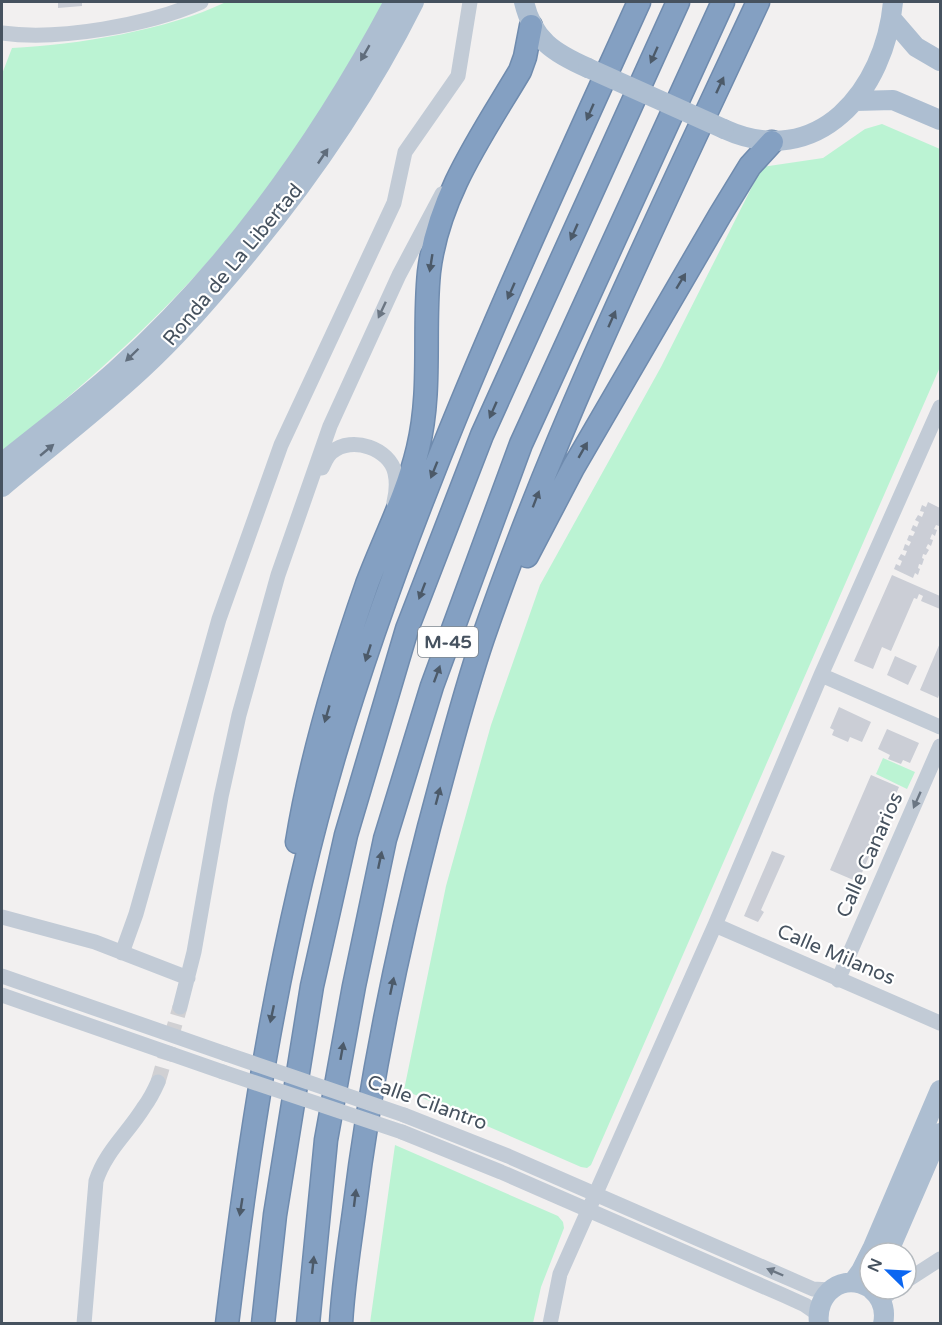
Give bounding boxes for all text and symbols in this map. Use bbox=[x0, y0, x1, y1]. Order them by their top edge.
one-way arrow bbox=[360, 45, 371, 61]
one-way arrow bbox=[649, 46, 659, 64]
one-way arrow bbox=[715, 76, 724, 93]
one-way arrow bbox=[585, 104, 594, 121]
one-way arrow bbox=[317, 148, 329, 164]
street label: Ronda de La Libertad bbox=[158, 179, 308, 351]
one-way arrow bbox=[569, 224, 578, 241]
one-way arrow bbox=[426, 253, 435, 272]
one-way arrow bbox=[675, 273, 686, 289]
one-way arrow bbox=[506, 282, 515, 299]
one-way arrow bbox=[378, 301, 387, 318]
one-way arrow bbox=[607, 310, 617, 328]
one-way arrow bbox=[125, 348, 139, 362]
one-way arrow bbox=[488, 401, 497, 419]
one-way arrow bbox=[578, 441, 588, 458]
one-way arrow bbox=[39, 444, 54, 456]
one-way arrow bbox=[429, 461, 438, 479]
one-way arrow bbox=[531, 489, 541, 507]
one-way arrow bbox=[417, 583, 427, 601]
road number: M-45 bbox=[418, 627, 478, 657]
one-way arrow bbox=[362, 644, 372, 662]
one-way arrow bbox=[432, 664, 442, 682]
one-way arrow bbox=[322, 705, 331, 723]
one-way arrow bbox=[433, 787, 443, 805]
street label: Calle Canarios bbox=[832, 789, 908, 921]
one-way arrow bbox=[912, 791, 922, 809]
one-way arrow bbox=[376, 851, 386, 869]
street label: Calle Milanos bbox=[773, 919, 899, 991]
one-way arrow bbox=[387, 976, 397, 995]
one-way arrow bbox=[267, 1005, 276, 1024]
one-way arrow bbox=[338, 1042, 347, 1061]
street label: Calle Cilantro bbox=[364, 1070, 490, 1136]
one-way arrow bbox=[351, 1189, 360, 1208]
one-way arrow bbox=[237, 1197, 246, 1216]
north arrow bbox=[858, 1241, 918, 1301]
text: N bbox=[863, 1255, 887, 1275]
one-way arrow bbox=[308, 1256, 318, 1275]
one-way arrow bbox=[765, 1267, 783, 1277]

